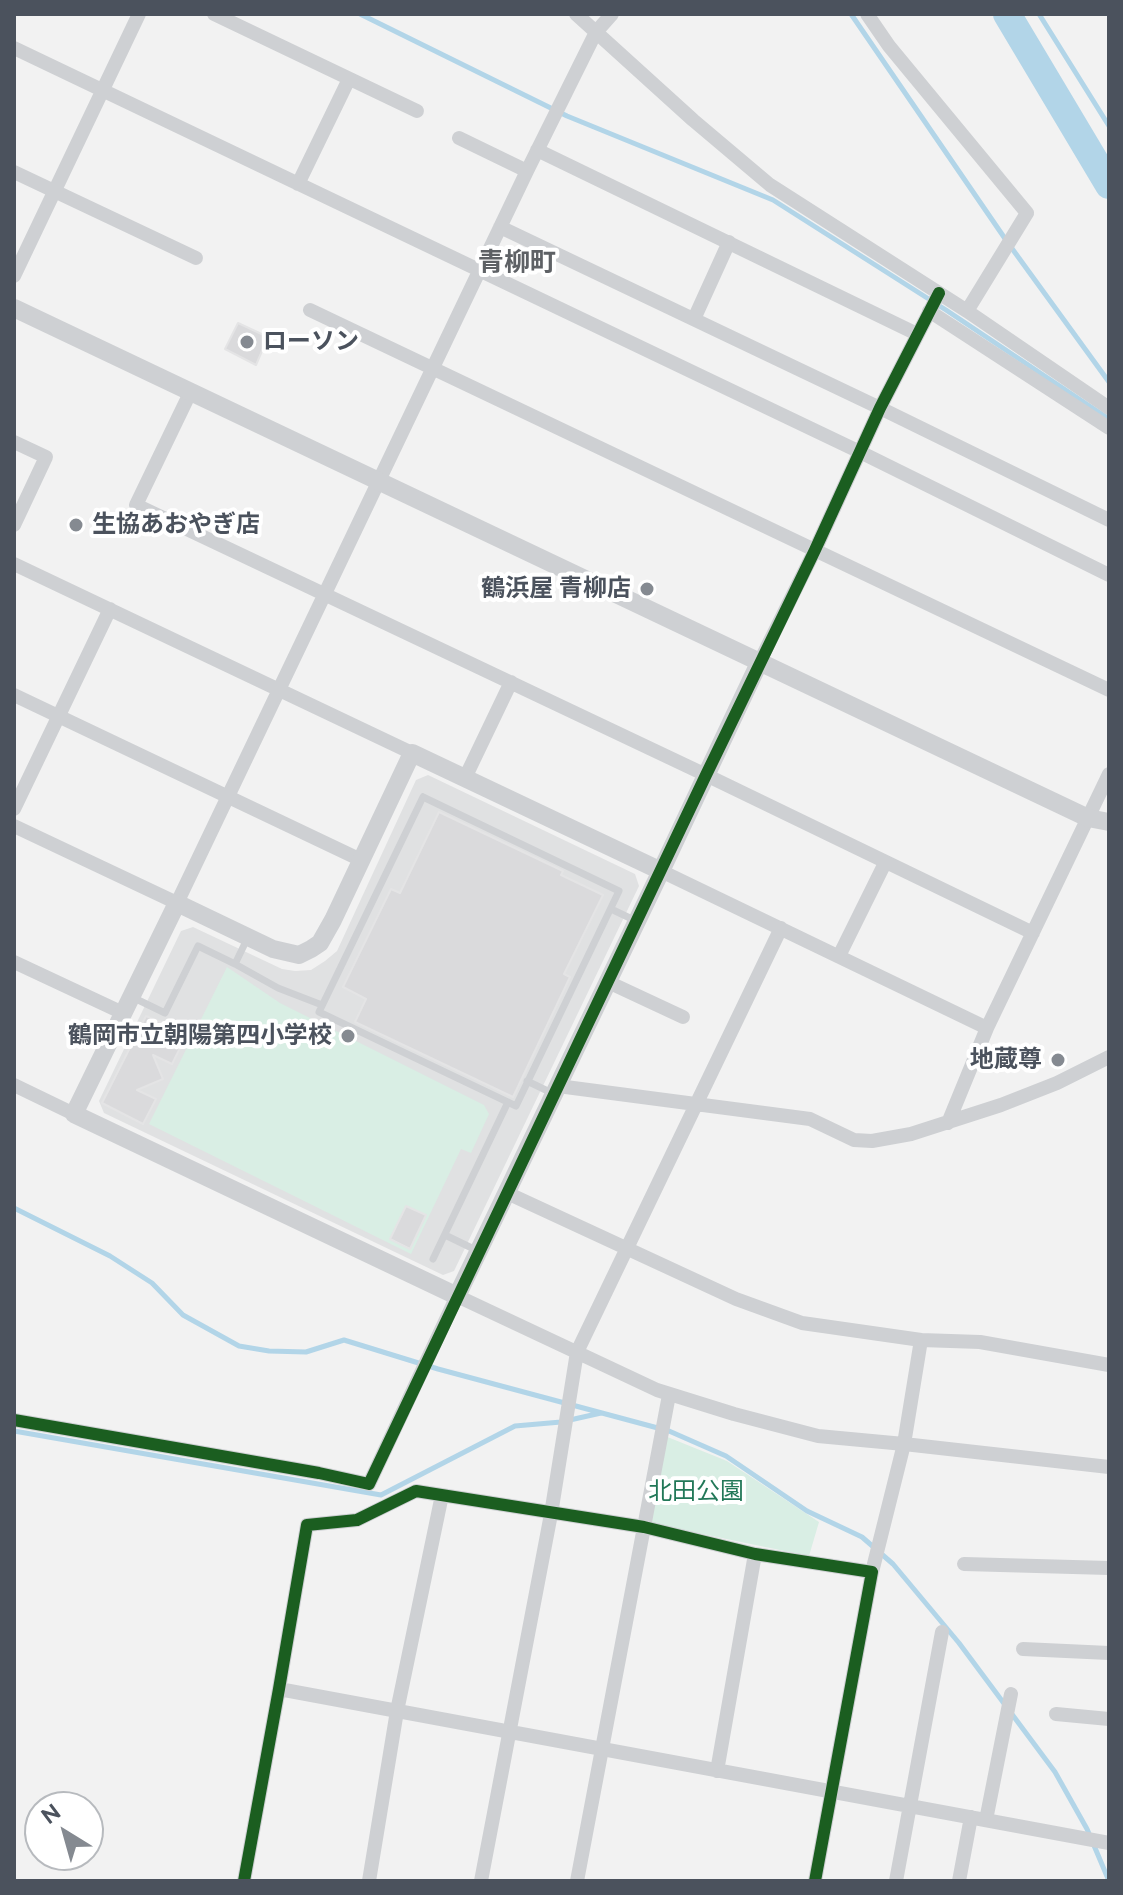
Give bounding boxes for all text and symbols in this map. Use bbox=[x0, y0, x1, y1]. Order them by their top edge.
district label: 青柳町 bbox=[478, 247, 556, 279]
place label: ローソン bbox=[263, 328, 359, 356]
marker: ローソン bbox=[238, 333, 256, 351]
place label: 生協あおやぎ店 bbox=[92, 511, 260, 539]
marker: 生協あおやぎ店 bbox=[67, 516, 85, 534]
place label: 鶴浜屋 青柳店 bbox=[481, 575, 631, 603]
marker: 鶴浜屋 青柳店 bbox=[638, 580, 656, 598]
place label: 鶴岡市立朝陽第四小学校 bbox=[68, 1022, 332, 1050]
marker: 鶴岡市立朝陽第四小学校 bbox=[339, 1027, 357, 1045]
place label: 地蔵尊 bbox=[970, 1046, 1042, 1074]
marker: 地蔵尊 bbox=[1049, 1051, 1067, 1069]
park label: 北田公園 bbox=[648, 1478, 744, 1506]
north arrow bbox=[24, 1791, 104, 1871]
text: N bbox=[36, 1798, 65, 1829]

